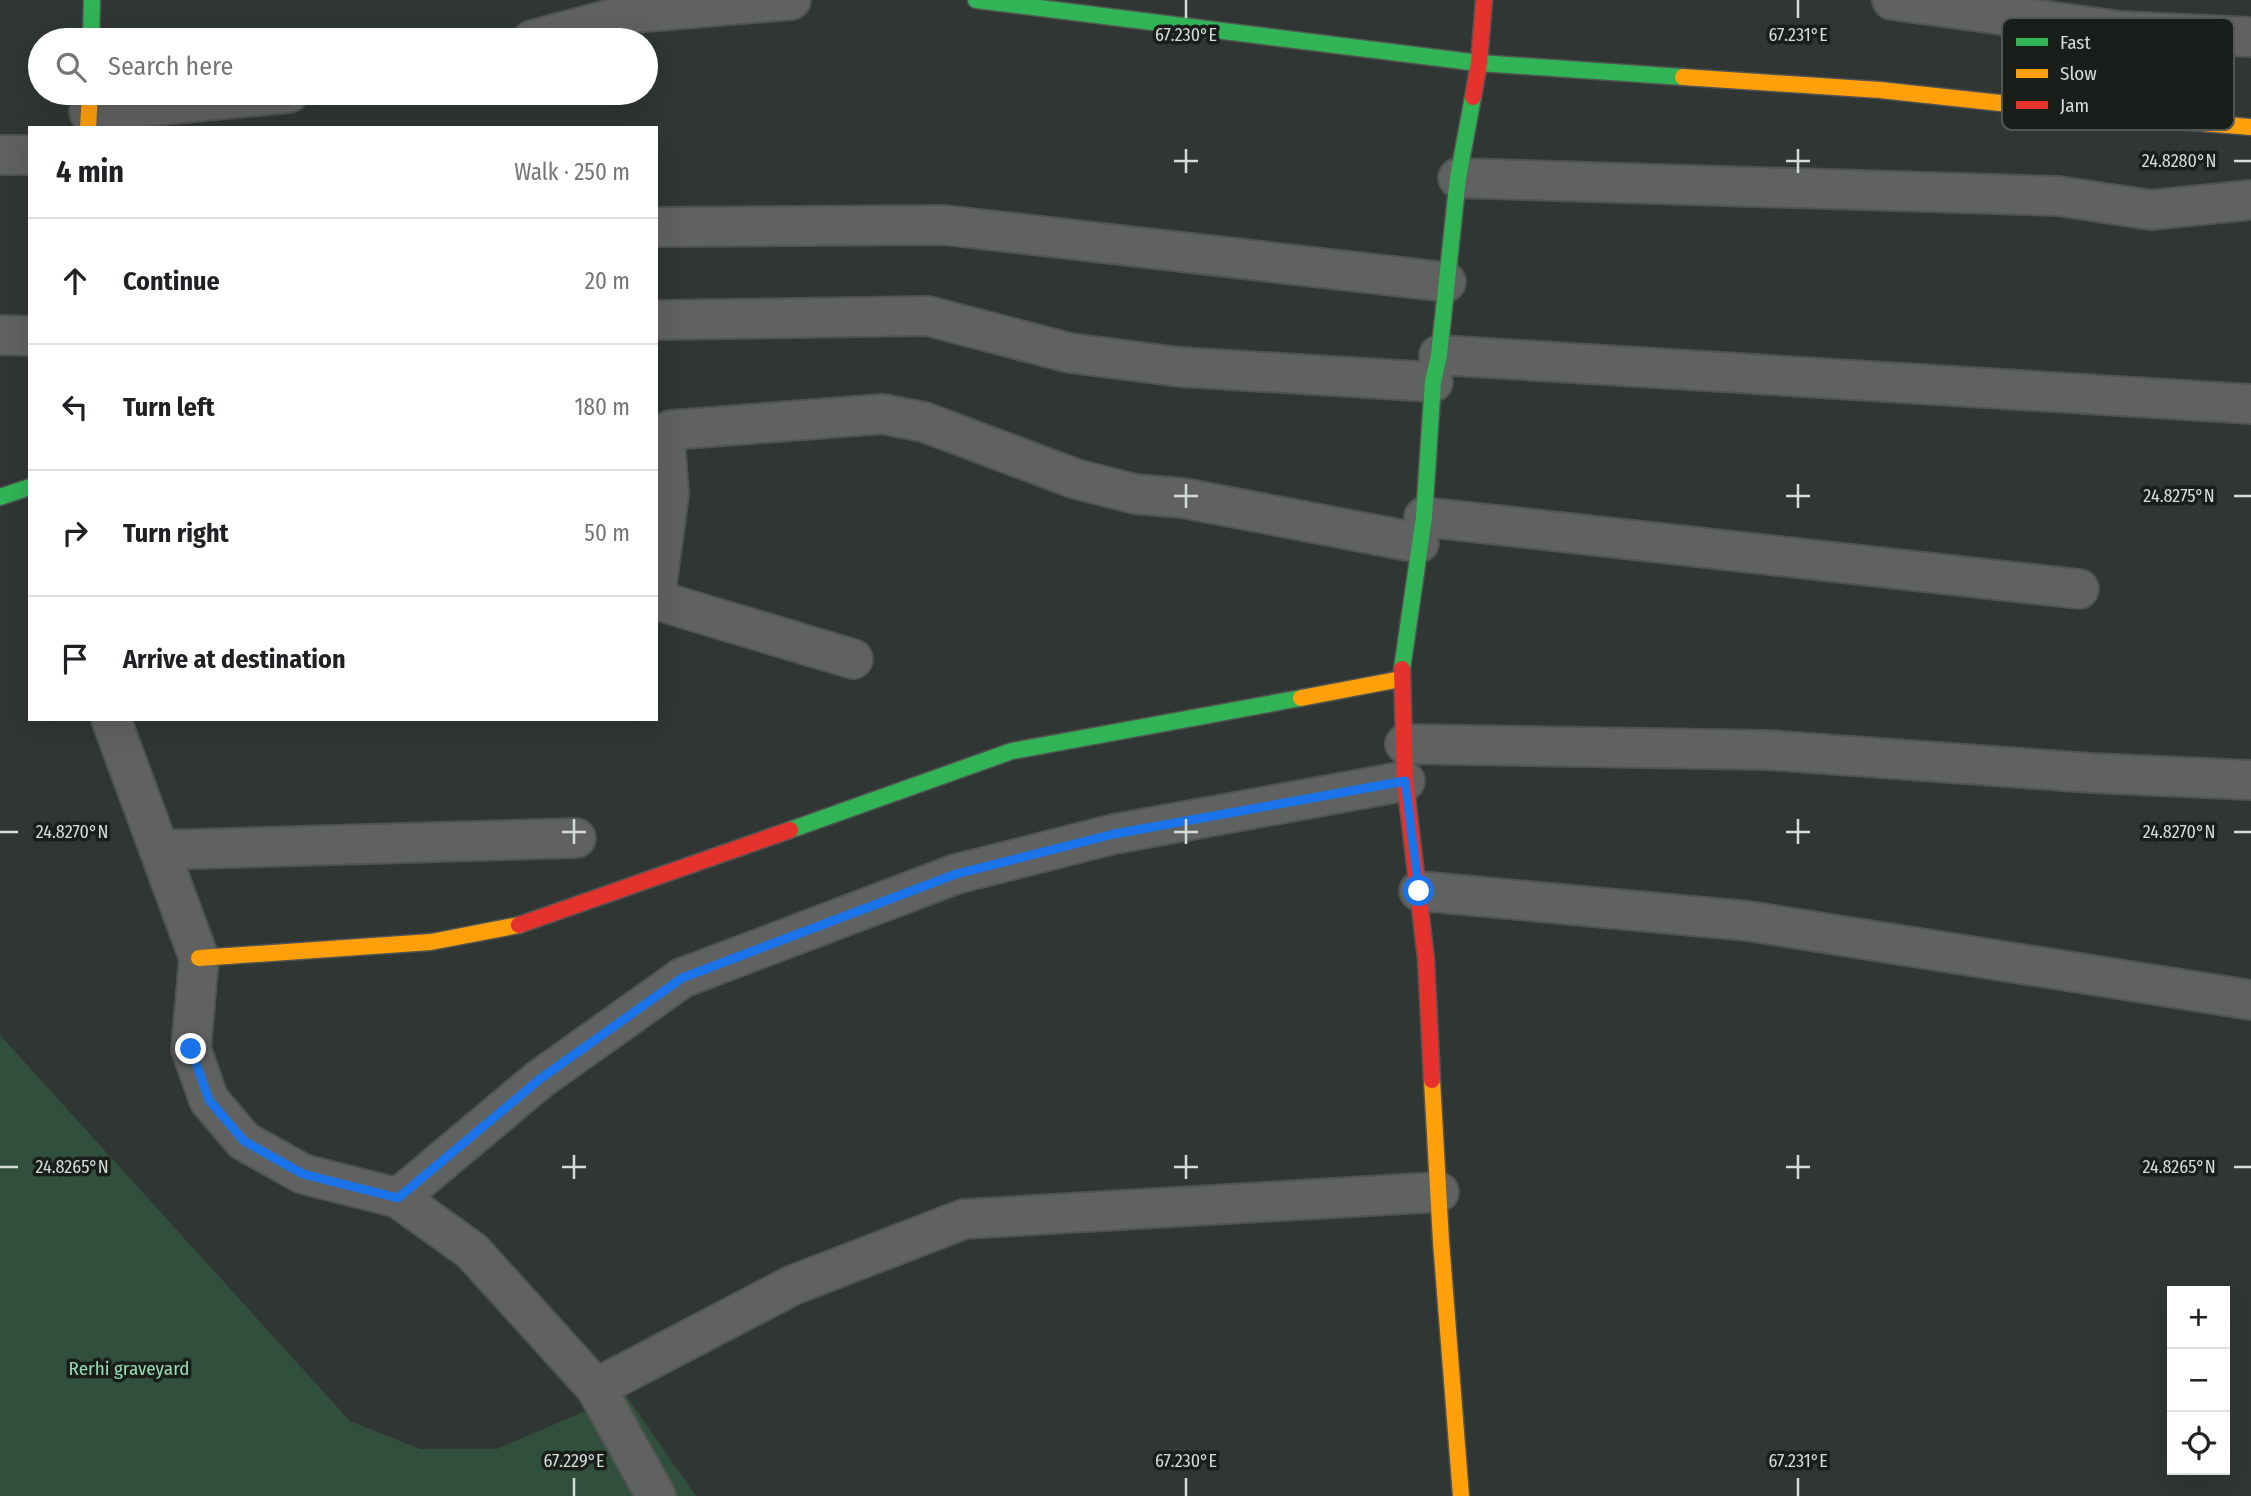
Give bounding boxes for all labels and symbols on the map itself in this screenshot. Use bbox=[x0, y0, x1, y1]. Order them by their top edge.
legend bbox=[2002, 18, 2234, 130]
text: 67.230°E bbox=[1155, 24, 1217, 46]
text: 67.231°E bbox=[1768, 24, 1828, 46]
text: Fast bbox=[2060, 31, 2091, 54]
text: Slow bbox=[2060, 62, 2097, 85]
text: Jam bbox=[2060, 94, 2089, 117]
text: 24.8280°N bbox=[2142, 150, 2216, 172]
text: 24.8275°N bbox=[2143, 485, 2215, 507]
text: 24.8270°N bbox=[36, 821, 108, 843]
text: 24.8270°N bbox=[2143, 821, 2215, 843]
route start bbox=[1403, 875, 1434, 906]
route end bbox=[175, 1033, 206, 1064]
text: 24.8265°N bbox=[35, 1156, 109, 1178]
text: 24.8265°N bbox=[2142, 1156, 2216, 1178]
park label: Rerhi graveyard bbox=[69, 1357, 189, 1380]
text: 67.229°E bbox=[543, 1450, 605, 1472]
text: 67.230°E bbox=[1155, 1450, 1217, 1472]
text: 67.231°E bbox=[1768, 1450, 1828, 1472]

